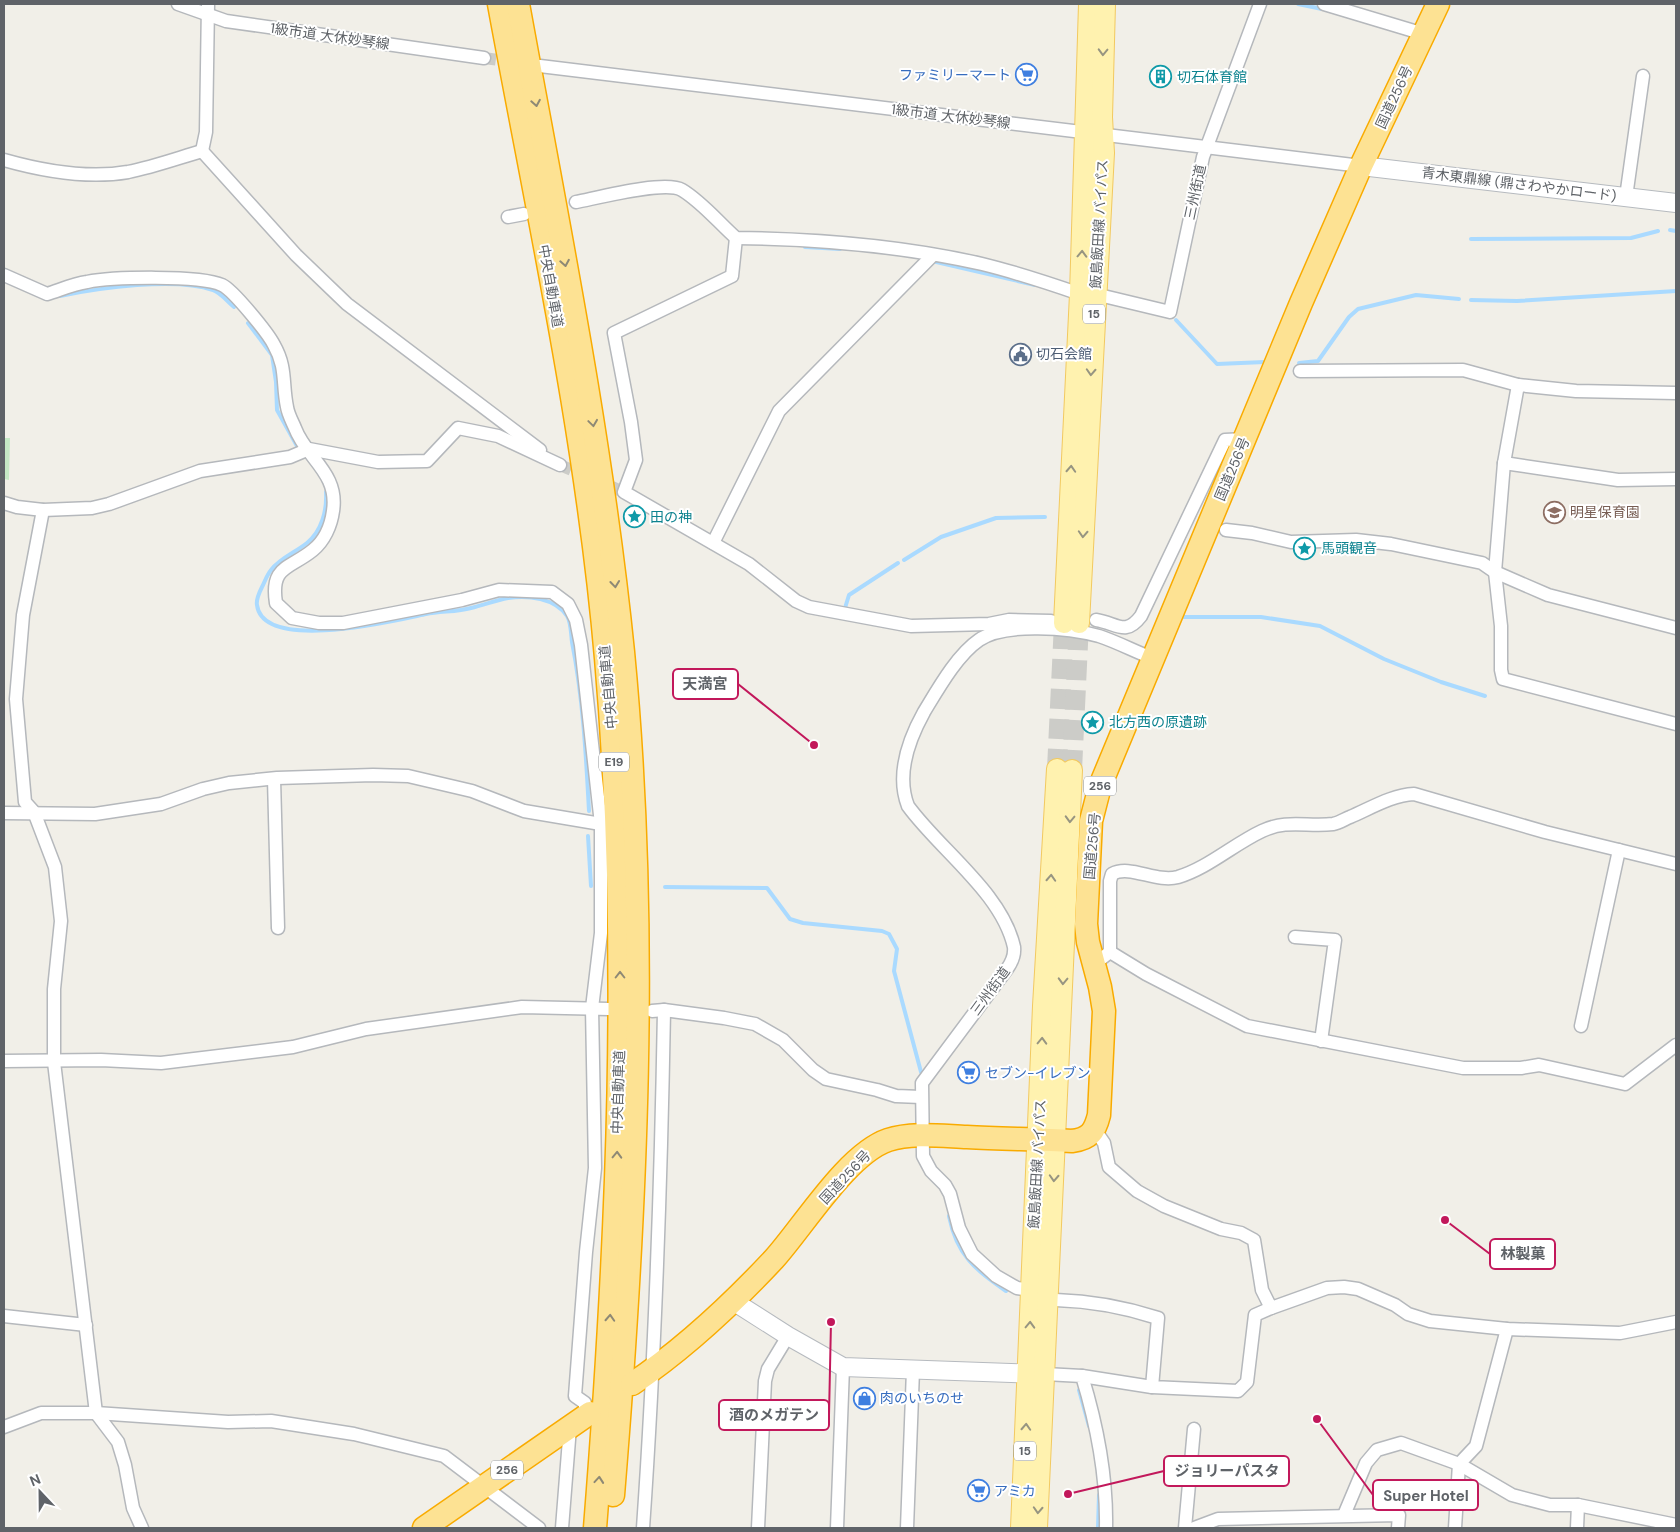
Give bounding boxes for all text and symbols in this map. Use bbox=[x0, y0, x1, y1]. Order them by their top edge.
street label: 1級市道 大休妙琴線 bbox=[269, 19, 391, 53]
one-way arrow bbox=[1098, 49, 1109, 57]
supermarket icon: ファミリーマート bbox=[1015, 63, 1039, 87]
street label: 国道256号 bbox=[1372, 63, 1416, 131]
building icon: 切石体育館 bbox=[1149, 65, 1173, 89]
place label: ファミリーマート bbox=[899, 66, 1011, 84]
place label: 切石体育館 bbox=[1177, 68, 1247, 86]
one-way arrow bbox=[530, 99, 541, 108]
street label: 1級市道 大休妙琴線 bbox=[890, 100, 1012, 132]
street label: 飯島飯田線 バイパス bbox=[1087, 159, 1111, 289]
street label: 三州街道 bbox=[1180, 163, 1210, 221]
street label: 青木東鼎線 (鼎さわやかロード) bbox=[1421, 163, 1617, 205]
street label: 中央自動車道 bbox=[535, 243, 567, 329]
one-way arrow bbox=[1076, 250, 1087, 258]
one-way arrow bbox=[560, 259, 570, 268]
road number: 15 bbox=[1083, 304, 1105, 324]
public building icon: 切石会館 bbox=[1008, 342, 1032, 366]
place label: 切石会館 bbox=[1036, 345, 1092, 363]
one-way arrow bbox=[1086, 368, 1097, 376]
one-way arrow bbox=[587, 420, 598, 428]
street label: 国道256号 bbox=[1211, 434, 1253, 504]
one-way arrow bbox=[1066, 465, 1077, 473]
school or university icon: 明星保育園 bbox=[1542, 500, 1566, 524]
place label: 明星保育園 bbox=[1570, 503, 1640, 521]
place icon: 田の神 bbox=[622, 505, 646, 529]
place label: 田の神 bbox=[650, 508, 692, 526]
one-way arrow bbox=[1078, 531, 1089, 539]
place icon: 馬頭観音 bbox=[1293, 536, 1317, 560]
place label: 馬頭観音 bbox=[1321, 539, 1377, 557]
one-way arrow bbox=[609, 581, 620, 589]
street label: 中央自動車道 bbox=[595, 644, 621, 730]
callout: 天満宮 bbox=[673, 669, 738, 699]
text: 天満宮 bbox=[682, 674, 728, 694]
place icon: 北方西の原遺跡 bbox=[1081, 710, 1105, 734]
place label: 北方西の原遺跡 bbox=[1109, 713, 1207, 731]
road number: E19 bbox=[599, 752, 629, 772]
road number: 256 bbox=[1084, 776, 1116, 796]
street label: 国道256号 bbox=[1080, 812, 1104, 880]
one-way arrow bbox=[1064, 815, 1075, 823]
one-way arrow bbox=[1045, 874, 1056, 882]
street label: 三州街道 bbox=[966, 963, 1014, 1019]
one-way arrow bbox=[615, 971, 625, 979]
one-way arrow bbox=[1057, 977, 1068, 985]
one-way arrow bbox=[1037, 1036, 1047, 1044]
street label: 中央自動車道 bbox=[608, 1050, 628, 1134]
supermarket icon: セブン-イレブン bbox=[957, 1061, 981, 1085]
place label: セブン-イレブン bbox=[985, 1064, 1091, 1082]
street label: 飯島飯田線 バイパス bbox=[1025, 1099, 1049, 1229]
street label: 国道256号 bbox=[815, 1146, 875, 1208]
one-way arrow bbox=[611, 1151, 622, 1159]
one-way arrow bbox=[1049, 1175, 1059, 1183]
callout: 林製菓 bbox=[1490, 1239, 1555, 1269]
text: 林製菓 bbox=[1500, 1244, 1546, 1264]
one-way arrow bbox=[605, 1313, 616, 1321]
one-way arrow bbox=[1025, 1321, 1035, 1329]
shop icon: 肉のいちのせ bbox=[852, 1386, 876, 1410]
place label: 肉のいちのせ bbox=[880, 1389, 964, 1407]
callout: 酒のメガテン bbox=[719, 1400, 829, 1430]
text: 酒のメガテン bbox=[729, 1405, 819, 1425]
one-way arrow bbox=[1021, 1423, 1032, 1431]
road number: 15 bbox=[1014, 1442, 1036, 1460]
callout: ジョリーパスタ bbox=[1164, 1456, 1289, 1486]
road number: 256 bbox=[491, 1460, 523, 1480]
text: ジョリーパスタ bbox=[1175, 1461, 1279, 1481]
north arrow bbox=[15, 1467, 65, 1517]
text: N bbox=[27, 1470, 43, 1490]
one-way arrow bbox=[593, 1475, 604, 1483]
supermarket icon: アミカ bbox=[966, 1479, 990, 1503]
callout: Super Hotel bbox=[1373, 1480, 1478, 1510]
place label: アミカ bbox=[994, 1482, 1036, 1500]
text: Super Hotel bbox=[1383, 1486, 1469, 1506]
one-way arrow bbox=[1033, 1507, 1043, 1515]

